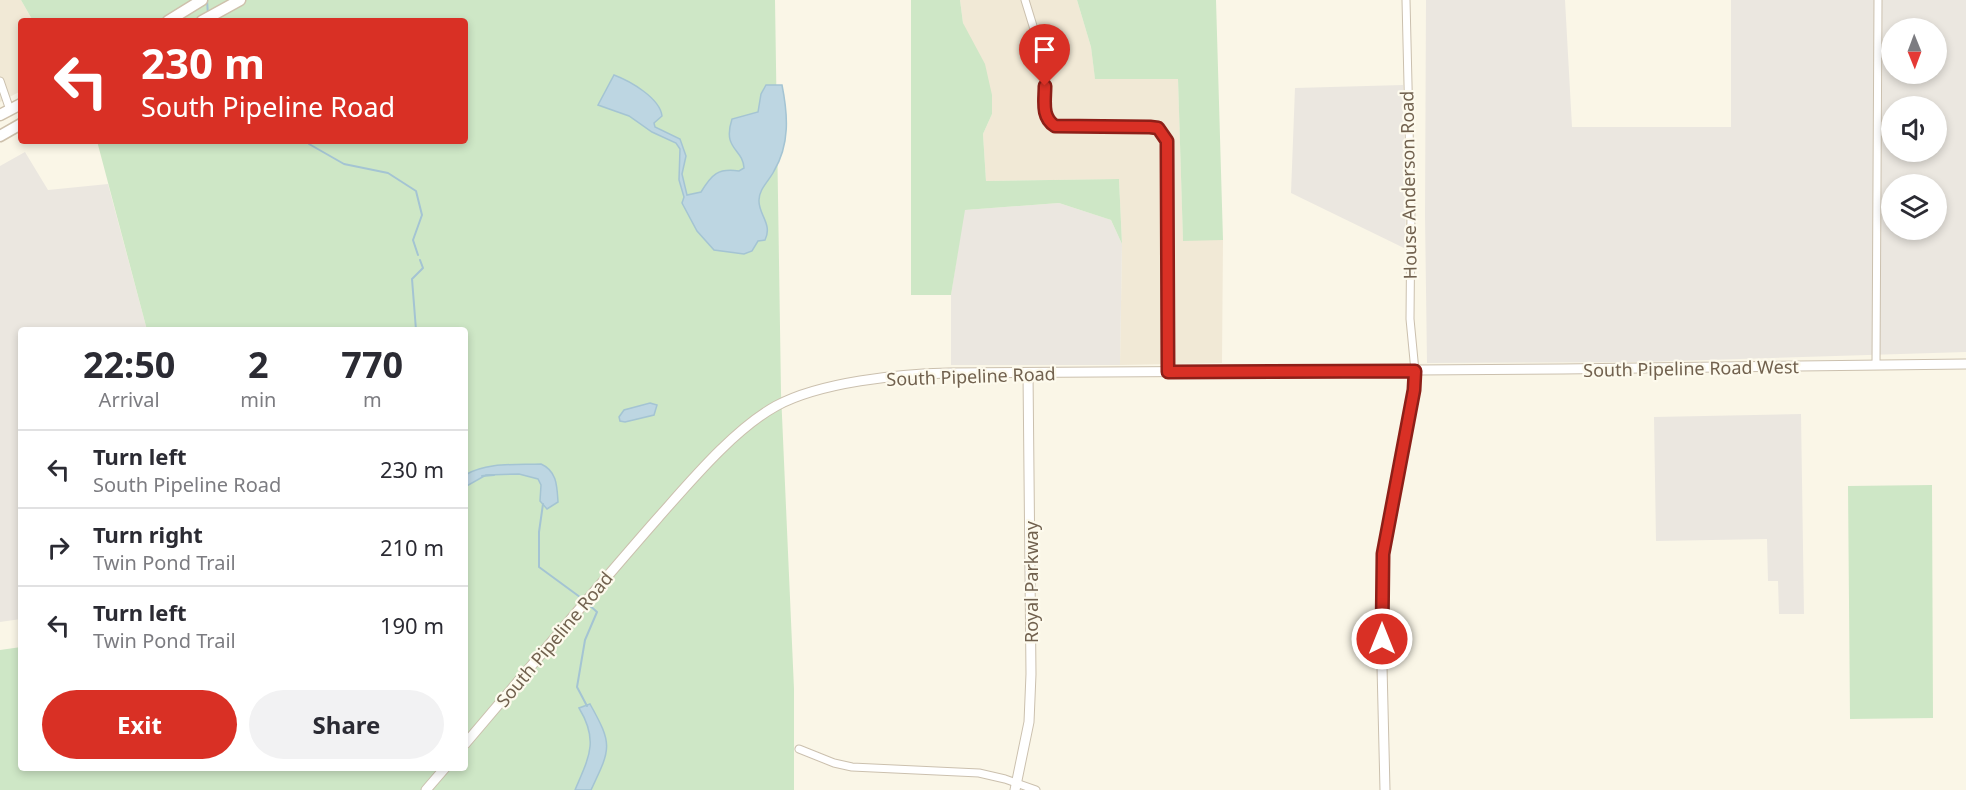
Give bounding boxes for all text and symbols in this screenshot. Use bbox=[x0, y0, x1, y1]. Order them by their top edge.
north arrow bbox=[1881, 18, 1947, 84]
map controls bbox=[1881, 18, 1947, 240]
pin bbox=[1019, 24, 1070, 86]
icon: arrive bbox=[1028, 33, 1061, 66]
text: 230 m bbox=[141, 34, 265, 91]
icon: left bbox=[42, 42, 120, 120]
text: South Pipeline Road bbox=[141, 88, 395, 125]
street label: House Anderson Road bbox=[1394, 90, 1422, 280]
button: sound bbox=[1881, 96, 1947, 162]
button: layers bbox=[1881, 174, 1947, 240]
text: 22:50 bbox=[83, 340, 175, 389]
text: 2 bbox=[248, 340, 269, 389]
text: 770 bbox=[341, 340, 403, 389]
street label: South Pipeline Road West bbox=[1583, 354, 1800, 382]
street label: South Pipeline Road bbox=[886, 361, 1056, 391]
text: Arrival bbox=[99, 386, 160, 413]
text: min bbox=[240, 386, 276, 413]
text: m bbox=[363, 386, 382, 413]
text: Turn left bbox=[93, 441, 187, 471]
icon: left bbox=[42, 453, 75, 486]
text: 230 m bbox=[380, 454, 444, 484]
text: South Pipeline Road bbox=[93, 471, 281, 498]
text: Turn right bbox=[93, 519, 203, 549]
street label: Royal Parkway bbox=[1019, 520, 1043, 643]
icon: right bbox=[42, 531, 75, 564]
text: 210 m bbox=[380, 532, 444, 562]
text: Twin Pond Trail bbox=[93, 549, 236, 576]
street label: South Pipeline Road bbox=[490, 566, 618, 712]
text: Turn left bbox=[93, 597, 187, 627]
position arrow bbox=[1350, 607, 1414, 671]
icon: left bbox=[42, 609, 75, 642]
text: 190 m bbox=[380, 610, 444, 640]
text: Twin Pond Trail bbox=[93, 627, 236, 654]
button: Exit bbox=[42, 690, 237, 759]
button: Share bbox=[249, 690, 444, 759]

